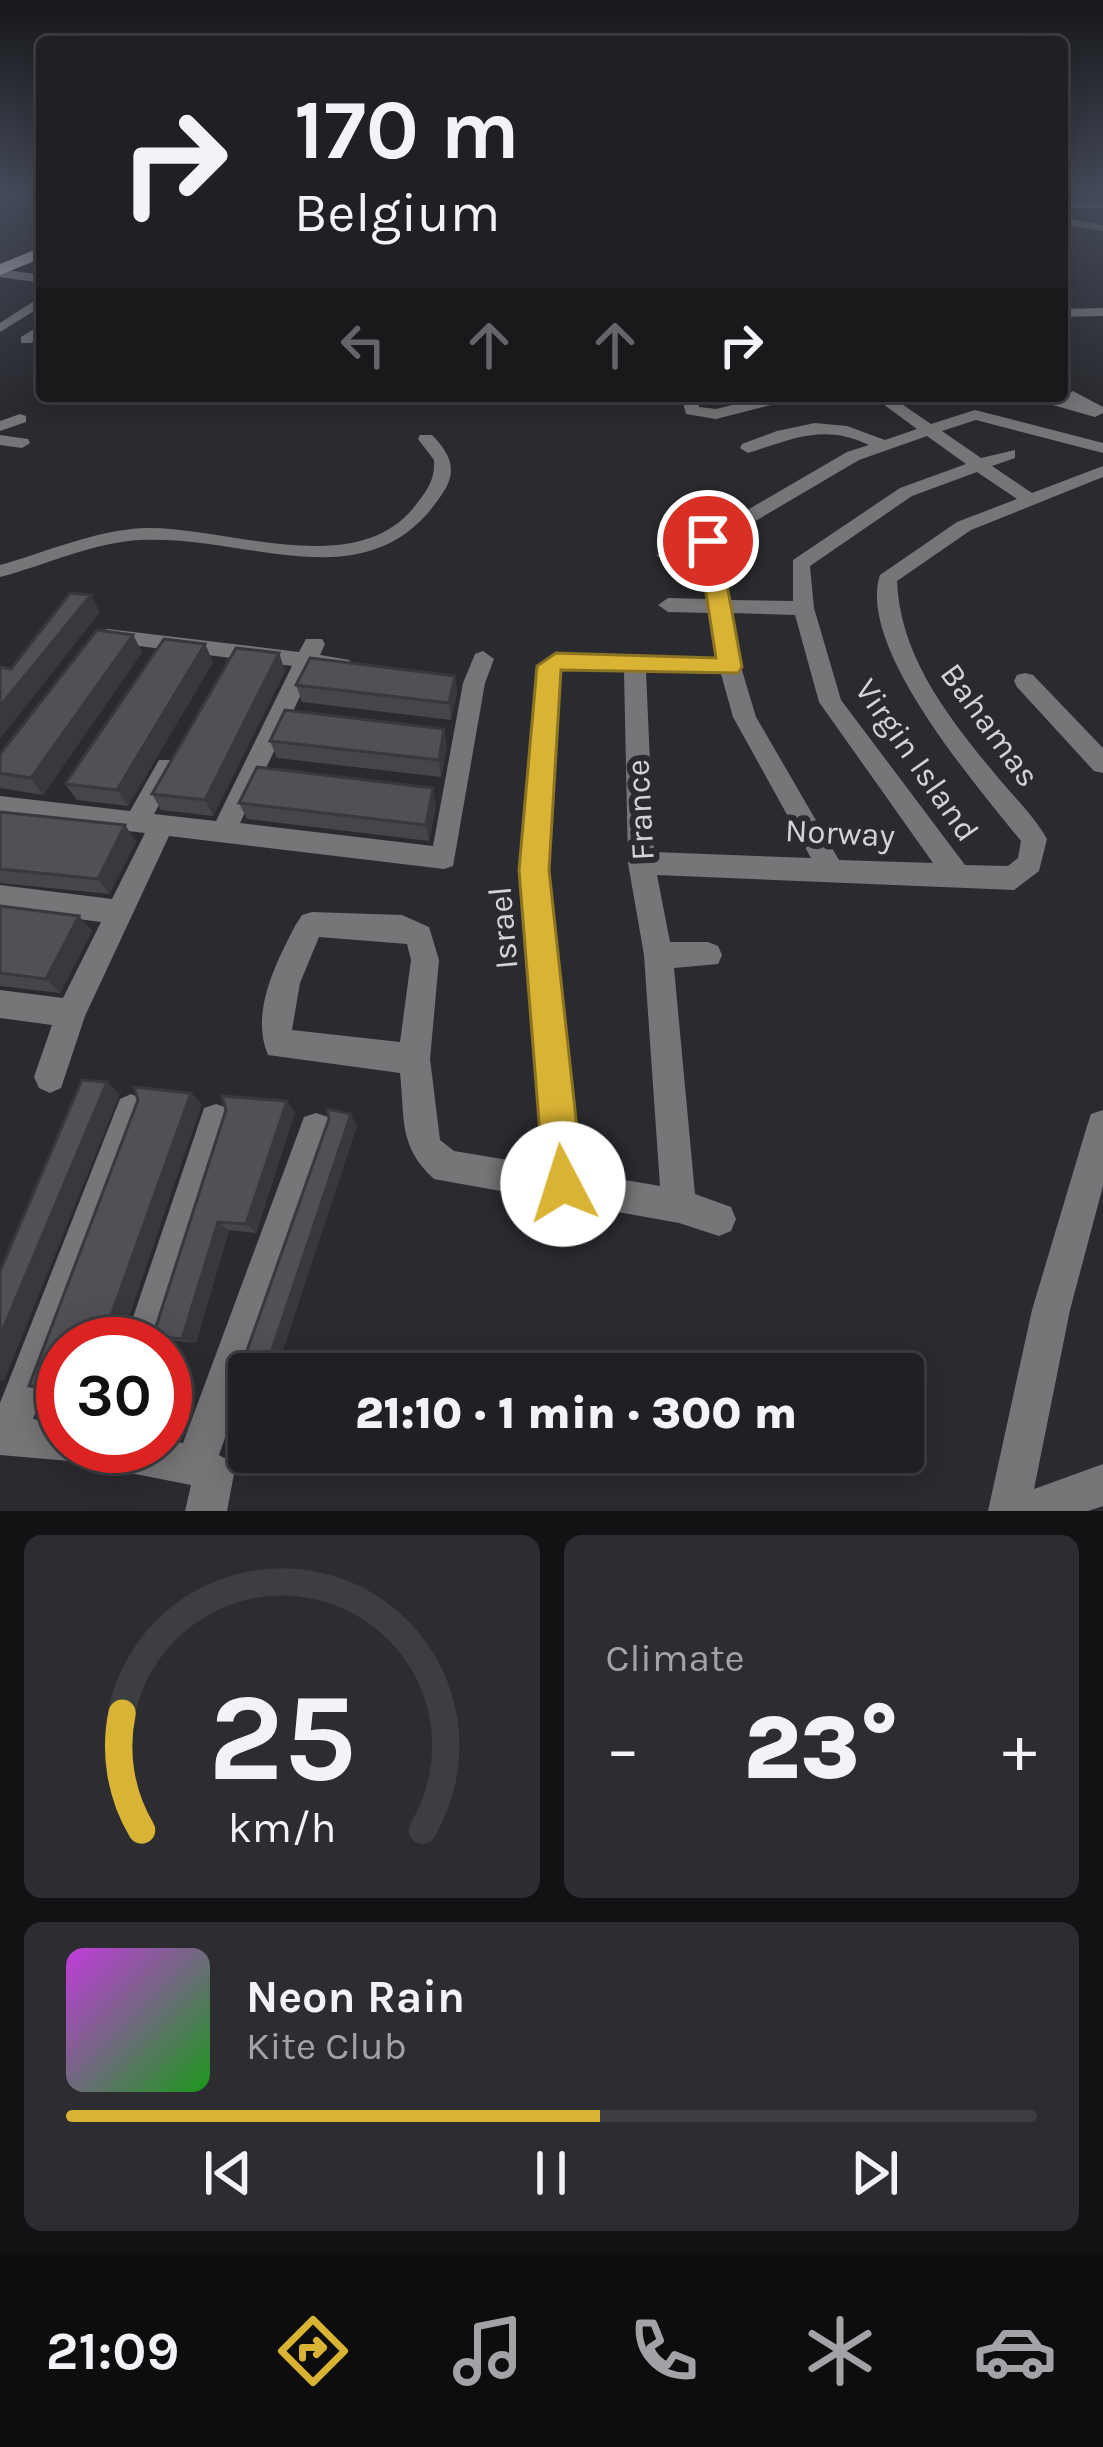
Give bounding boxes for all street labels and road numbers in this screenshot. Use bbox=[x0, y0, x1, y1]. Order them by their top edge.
street label: Bahamas bbox=[933, 656, 1047, 794]
street label: Virgin Island bbox=[847, 671, 987, 849]
street label: France bbox=[618, 758, 662, 862]
street label: Norway bbox=[784, 811, 896, 855]
street label: Israel bbox=[480, 885, 526, 971]

